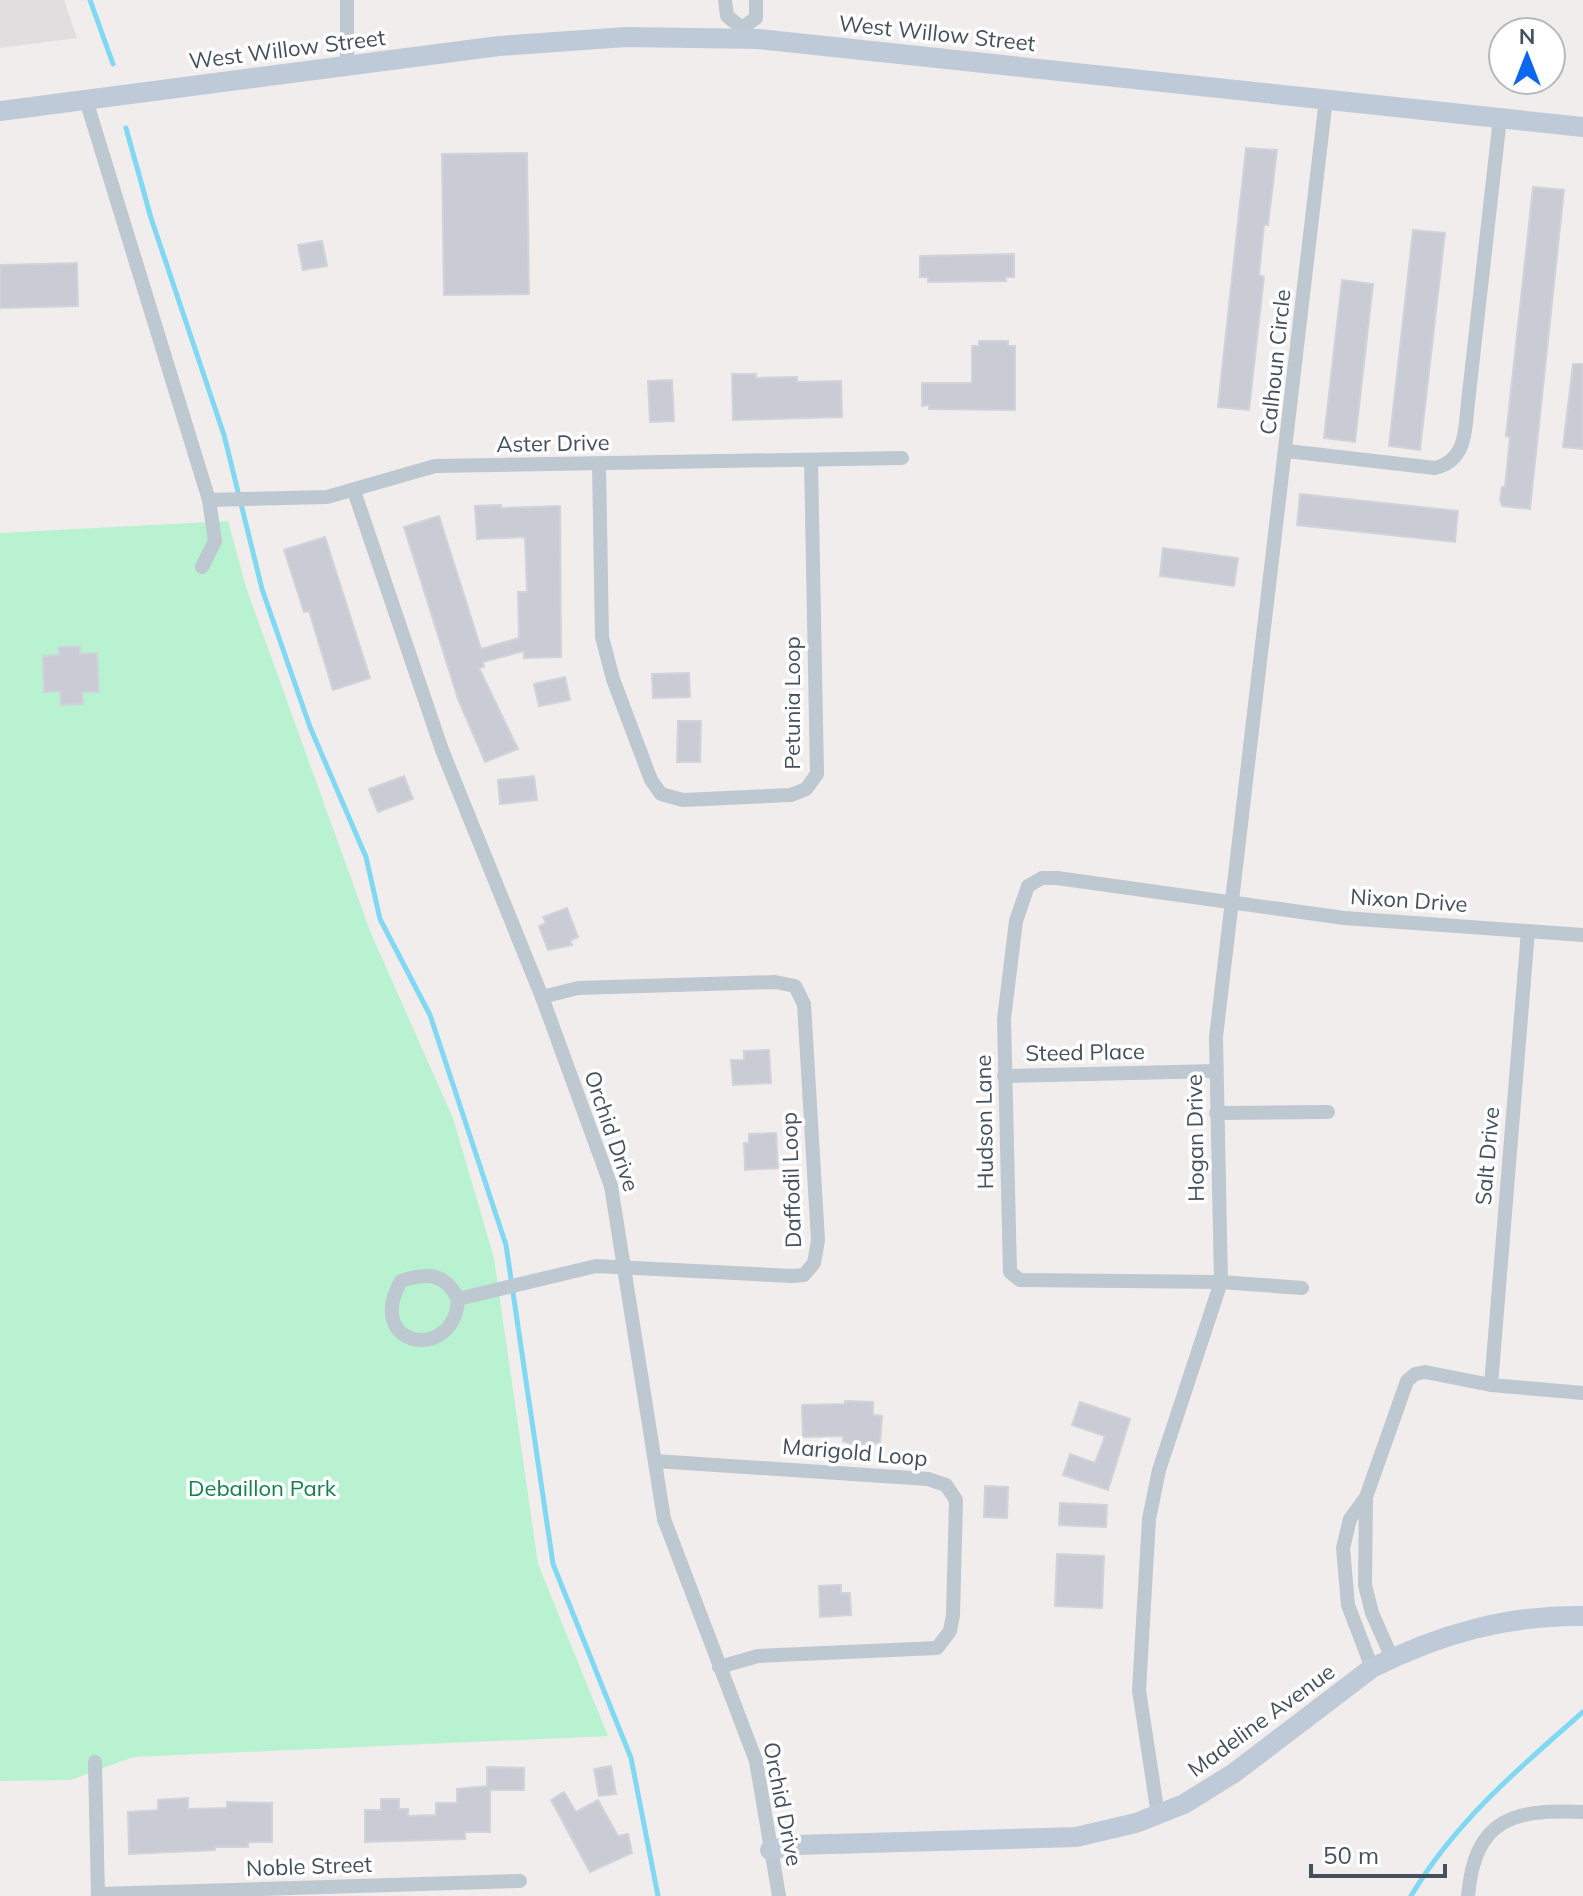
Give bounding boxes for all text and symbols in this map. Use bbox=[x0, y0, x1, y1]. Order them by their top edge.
street label: West Willow Street bbox=[837, 9, 1037, 57]
north arrow bbox=[1487, 16, 1567, 96]
text: N bbox=[1519, 22, 1535, 50]
street label: West Willow Street bbox=[187, 23, 387, 75]
street label: Calhoun Circle bbox=[1253, 288, 1297, 436]
street label: Aster Drive bbox=[496, 428, 610, 458]
street label: Petunia Loop bbox=[778, 636, 806, 770]
street label: Nixon Drive bbox=[1349, 882, 1469, 918]
street label: Steed Place bbox=[1025, 1037, 1145, 1067]
street label: Hudson Lane bbox=[969, 1054, 999, 1190]
street label: Orchid Drive bbox=[578, 1067, 646, 1195]
street label: Hogan Drive bbox=[1180, 1074, 1210, 1202]
street label: Salt Drive bbox=[1469, 1106, 1505, 1206]
street label: Daffodil Loop bbox=[775, 1112, 807, 1248]
street label: Marigold Loop bbox=[781, 1432, 929, 1472]
park label: Debaillon Park bbox=[188, 1474, 337, 1502]
street label: Madeline Avenue bbox=[1182, 1657, 1340, 1783]
street label: Orchid Drive bbox=[757, 1740, 809, 1868]
scale bar bbox=[1311, 1828, 1445, 1878]
text: 50 m bbox=[1323, 1840, 1379, 1870]
street label: Noble Street bbox=[246, 1850, 373, 1882]

